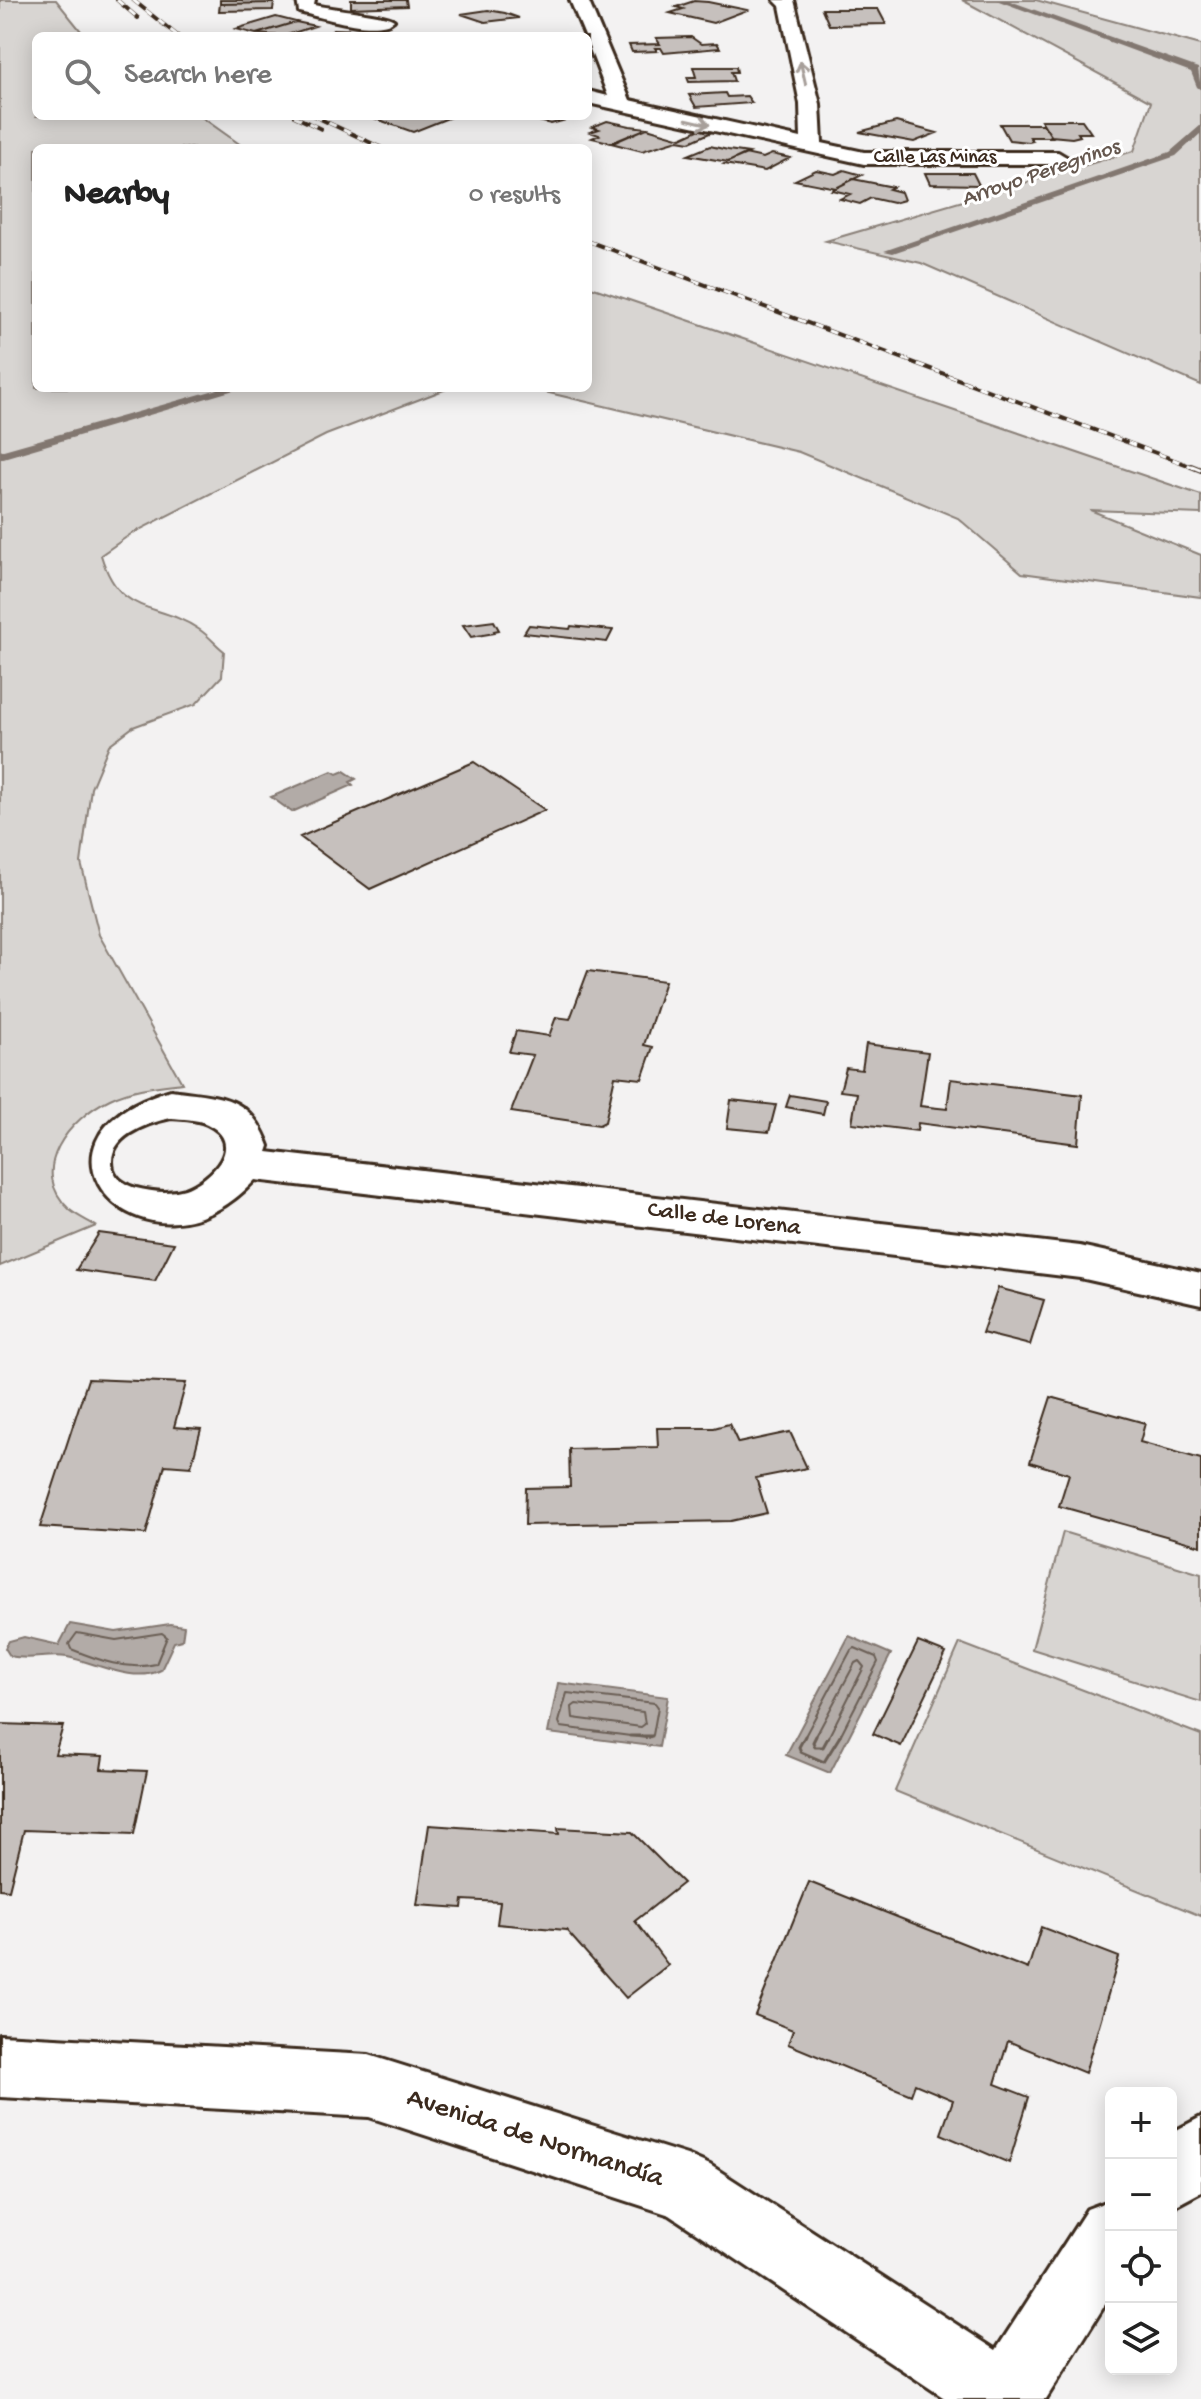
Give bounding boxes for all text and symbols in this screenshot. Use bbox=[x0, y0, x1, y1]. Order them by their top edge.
search box bbox=[32, 32, 592, 120]
icon: search bbox=[60, 54, 104, 98]
text: Search here bbox=[124, 59, 272, 94]
one-way arrow bbox=[795, 60, 810, 86]
one-way arrow bbox=[685, 115, 710, 130]
water label: Arroyo Peregrinos bbox=[959, 134, 1125, 213]
street label: Calle Las Minas bbox=[874, 147, 997, 170]
text: Nearby bbox=[64, 176, 169, 216]
text: 0 results bbox=[469, 181, 560, 212]
street label: Calle de Lorena bbox=[646, 1196, 803, 1244]
street label: Avenida de Normandía bbox=[402, 2082, 669, 2197]
map controls bbox=[1105, 2087, 1177, 2375]
button: + bbox=[1105, 2087, 1177, 2159]
button: − bbox=[1105, 2159, 1177, 2231]
button: locate bbox=[1105, 2231, 1177, 2303]
button: layers bbox=[1105, 2303, 1177, 2375]

